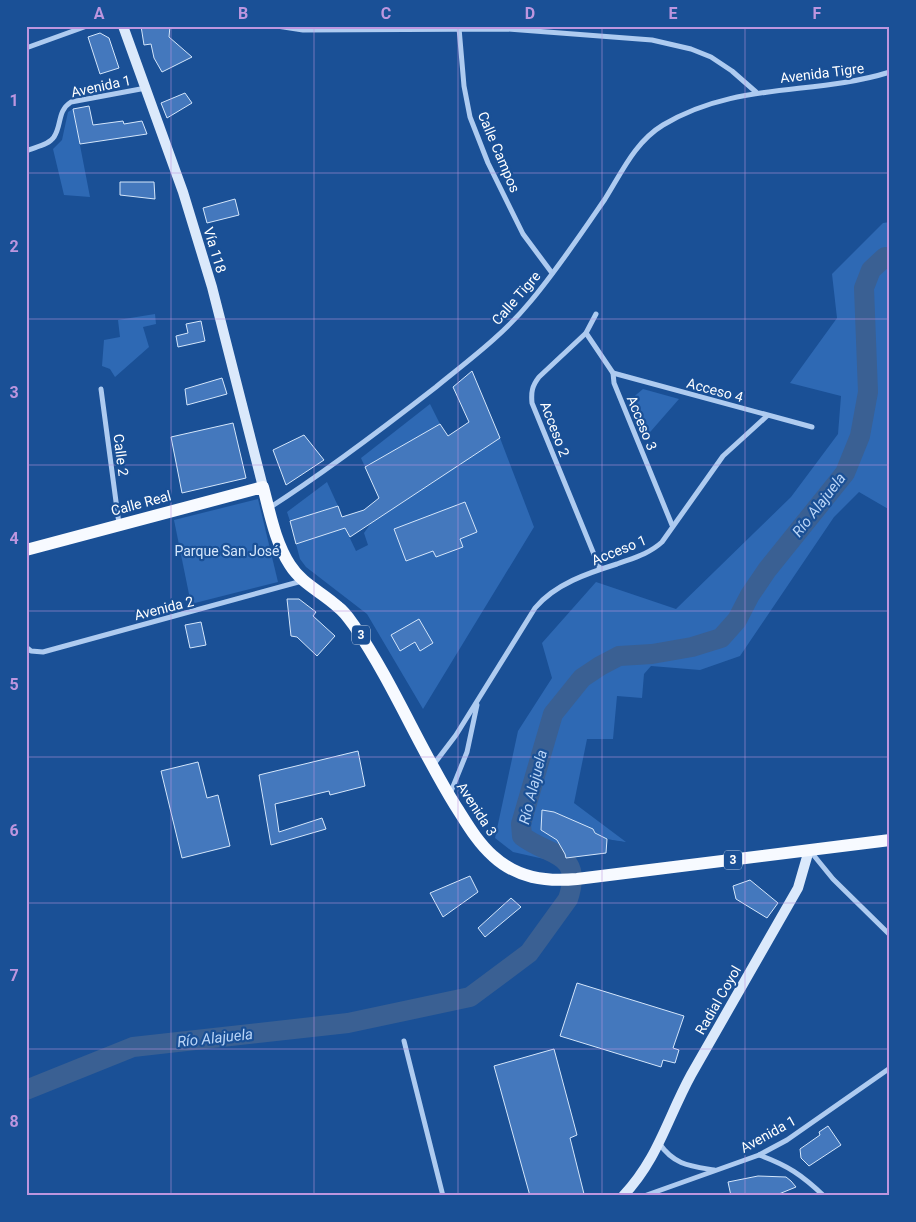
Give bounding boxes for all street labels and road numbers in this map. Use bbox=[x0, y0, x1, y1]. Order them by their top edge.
street label: Avenida Tigre bbox=[779, 60, 865, 86]
street label: Avenida 1 bbox=[70, 72, 132, 100]
street label: Calle Campos bbox=[475, 109, 523, 195]
street label: Vía 118 bbox=[200, 225, 230, 275]
street label: Calle Tigre bbox=[488, 268, 544, 328]
street label: Acceso 4 bbox=[685, 375, 745, 405]
street label: Acceso 3 bbox=[624, 393, 660, 453]
street label: Acceso 2 bbox=[537, 399, 573, 459]
street label: Calle 2 bbox=[110, 433, 132, 477]
street label: Calle Real bbox=[109, 487, 173, 519]
street label: Acceso 1 bbox=[589, 532, 649, 568]
street label: Avenida 2 bbox=[133, 593, 196, 623]
road number: 3 bbox=[352, 626, 370, 644]
street label: Avenida 3 bbox=[454, 779, 500, 839]
road number: 3 bbox=[724, 850, 742, 870]
street label: Radial Coyol bbox=[692, 963, 744, 1037]
street label: Avenida 1 bbox=[737, 1112, 799, 1156]

